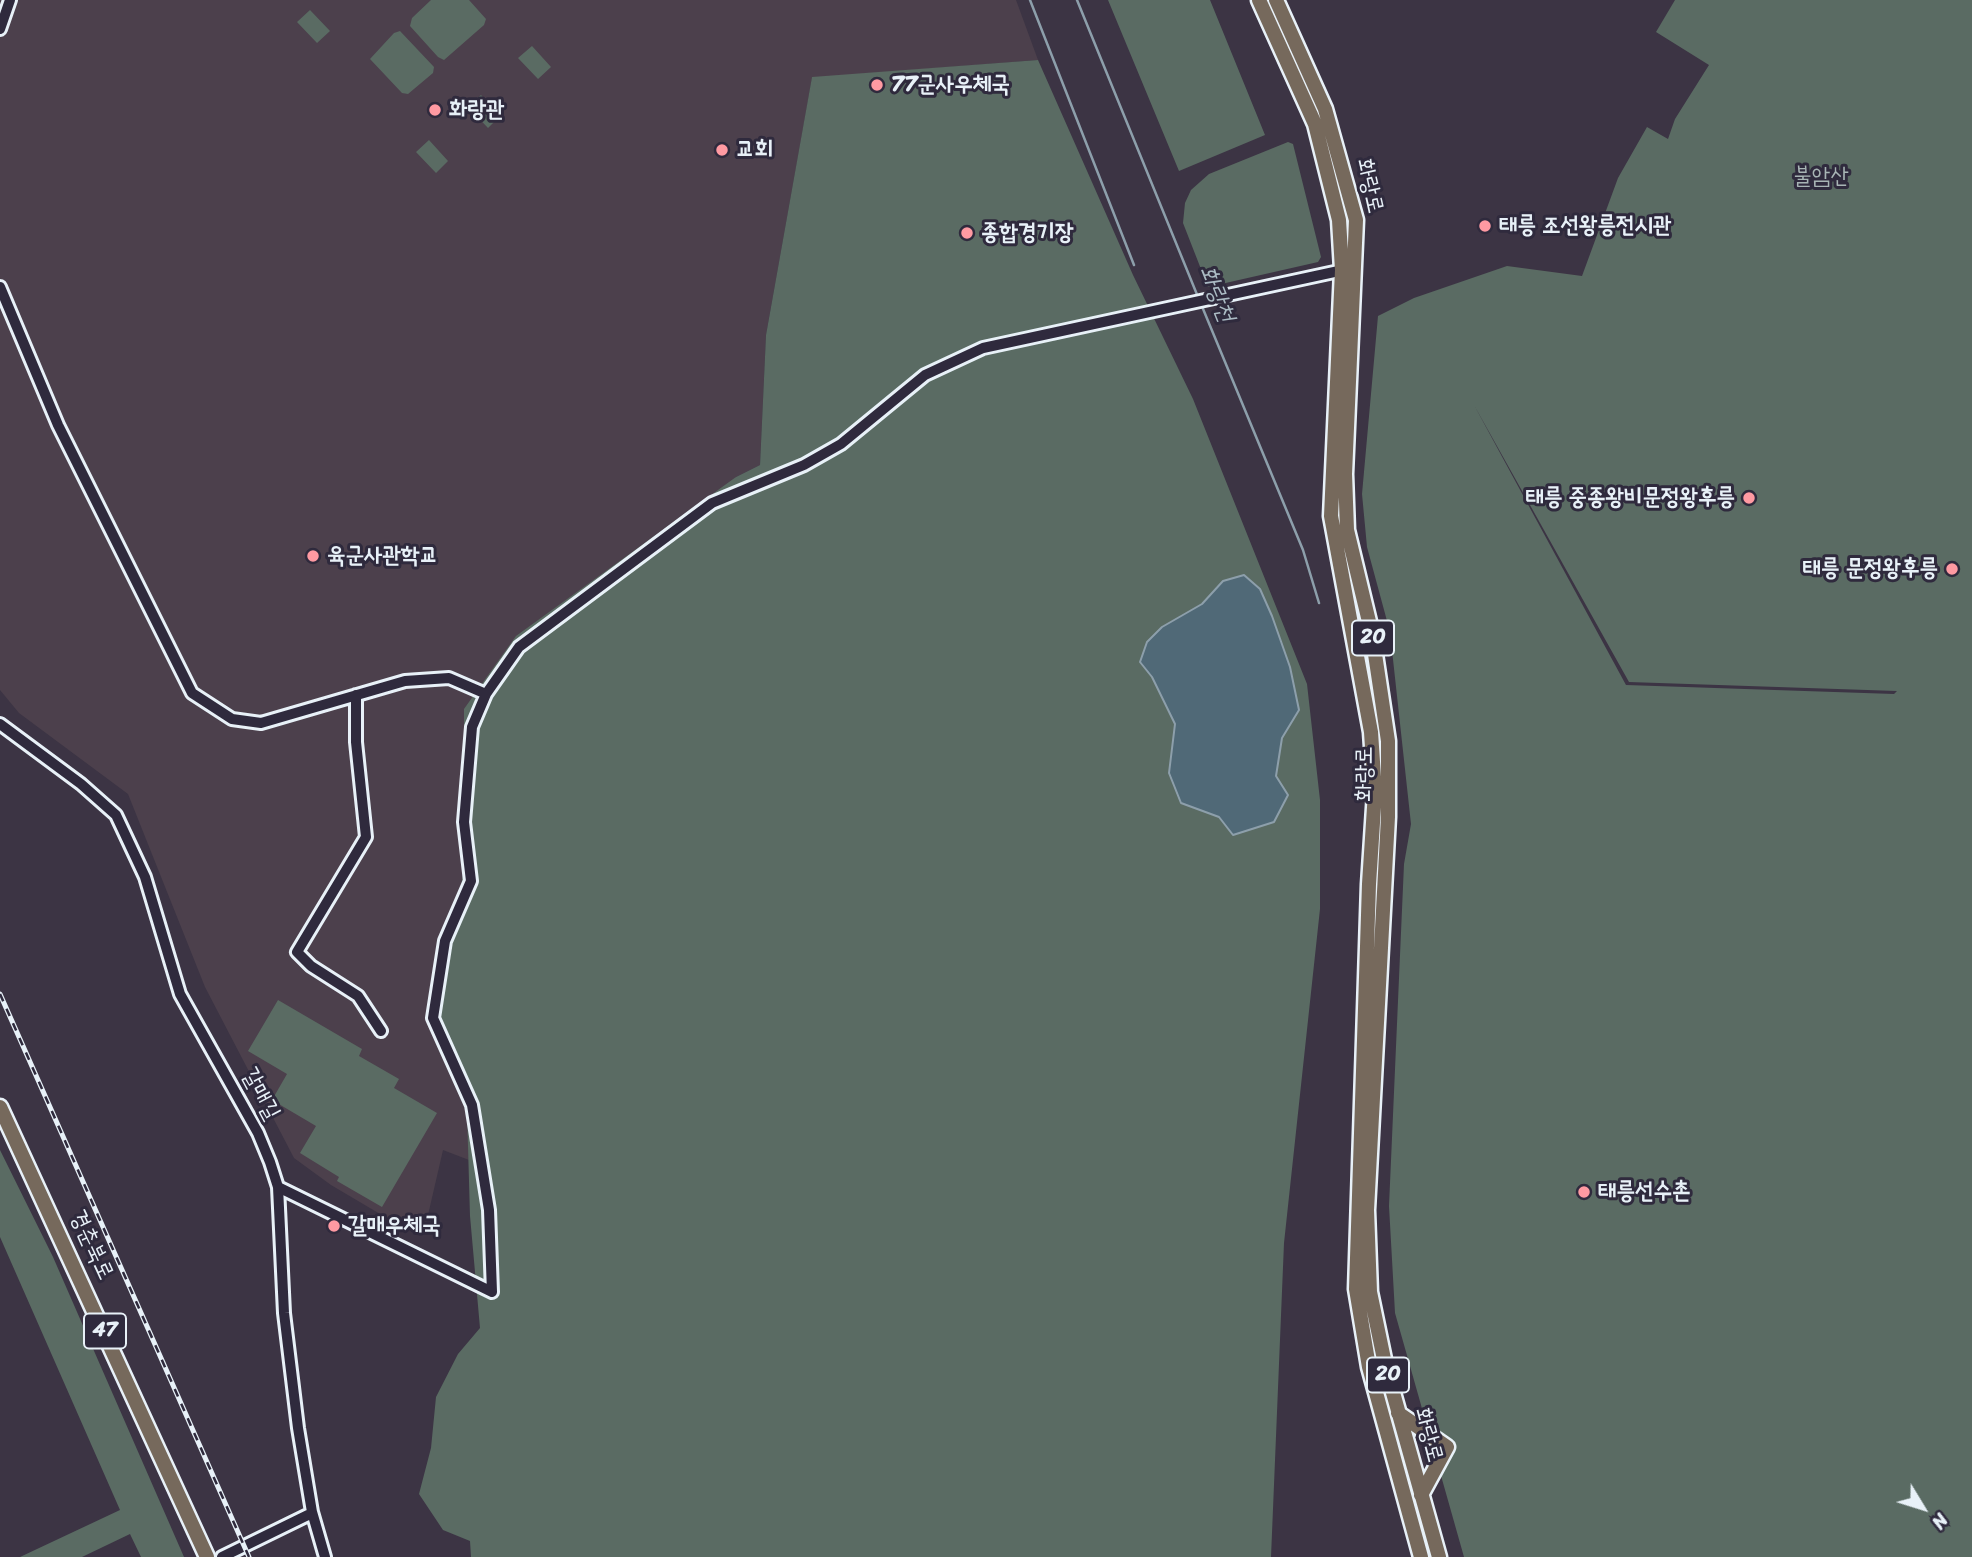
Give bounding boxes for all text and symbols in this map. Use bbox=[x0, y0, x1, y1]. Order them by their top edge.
place label: 77군사우체국 bbox=[891, 71, 1010, 99]
marker: 77군사우체국 bbox=[869, 77, 885, 93]
place label: 화랑관 bbox=[449, 96, 505, 124]
marker: 화랑관 bbox=[427, 102, 443, 118]
place label: 교회 bbox=[736, 136, 773, 164]
marker: 교회 bbox=[714, 142, 730, 158]
street label: 화랑로 bbox=[1349, 156, 1389, 216]
park label: 불암산 bbox=[1793, 163, 1849, 191]
place label: 태릉 조선왕릉전시관 bbox=[1499, 212, 1672, 240]
marker: 태릉 조선왕릉전시관 bbox=[1477, 218, 1493, 234]
place label: 종합경기장 bbox=[981, 219, 1074, 247]
marker: 종합경기장 bbox=[959, 225, 975, 241]
water label: 화랑천 bbox=[1192, 262, 1240, 326]
place label: 태릉 중종왕비문정왕후릉 bbox=[1525, 484, 1735, 512]
marker: 태릉 중종왕비문정왕후릉 bbox=[1741, 490, 1757, 506]
place label: 육군사관학교 bbox=[327, 542, 438, 570]
marker: 육군사관학교 bbox=[305, 548, 321, 564]
place label: 태릉 문정왕후릉 bbox=[1802, 555, 1938, 583]
marker: 태릉 문정왕후릉 bbox=[1944, 561, 1960, 577]
road number: 20 bbox=[1352, 620, 1394, 656]
street label: 화랑로 bbox=[1351, 746, 1379, 802]
street label: 갈매길 bbox=[235, 1063, 285, 1125]
place label: 태릉선수촌 bbox=[1598, 1178, 1691, 1206]
marker: 태릉선수촌 bbox=[1576, 1184, 1592, 1200]
street label: 경춘북로 bbox=[63, 1206, 119, 1284]
place label: 갈매우체국 bbox=[348, 1212, 441, 1240]
marker: 갈매우체국 bbox=[326, 1218, 342, 1234]
road number: 47 bbox=[84, 1314, 126, 1348]
road number: 20 bbox=[1367, 1358, 1409, 1392]
street label: 화랑로 bbox=[1407, 1405, 1449, 1465]
north arrow bbox=[1888, 1473, 1958, 1543]
text: N bbox=[1923, 1506, 1957, 1537]

